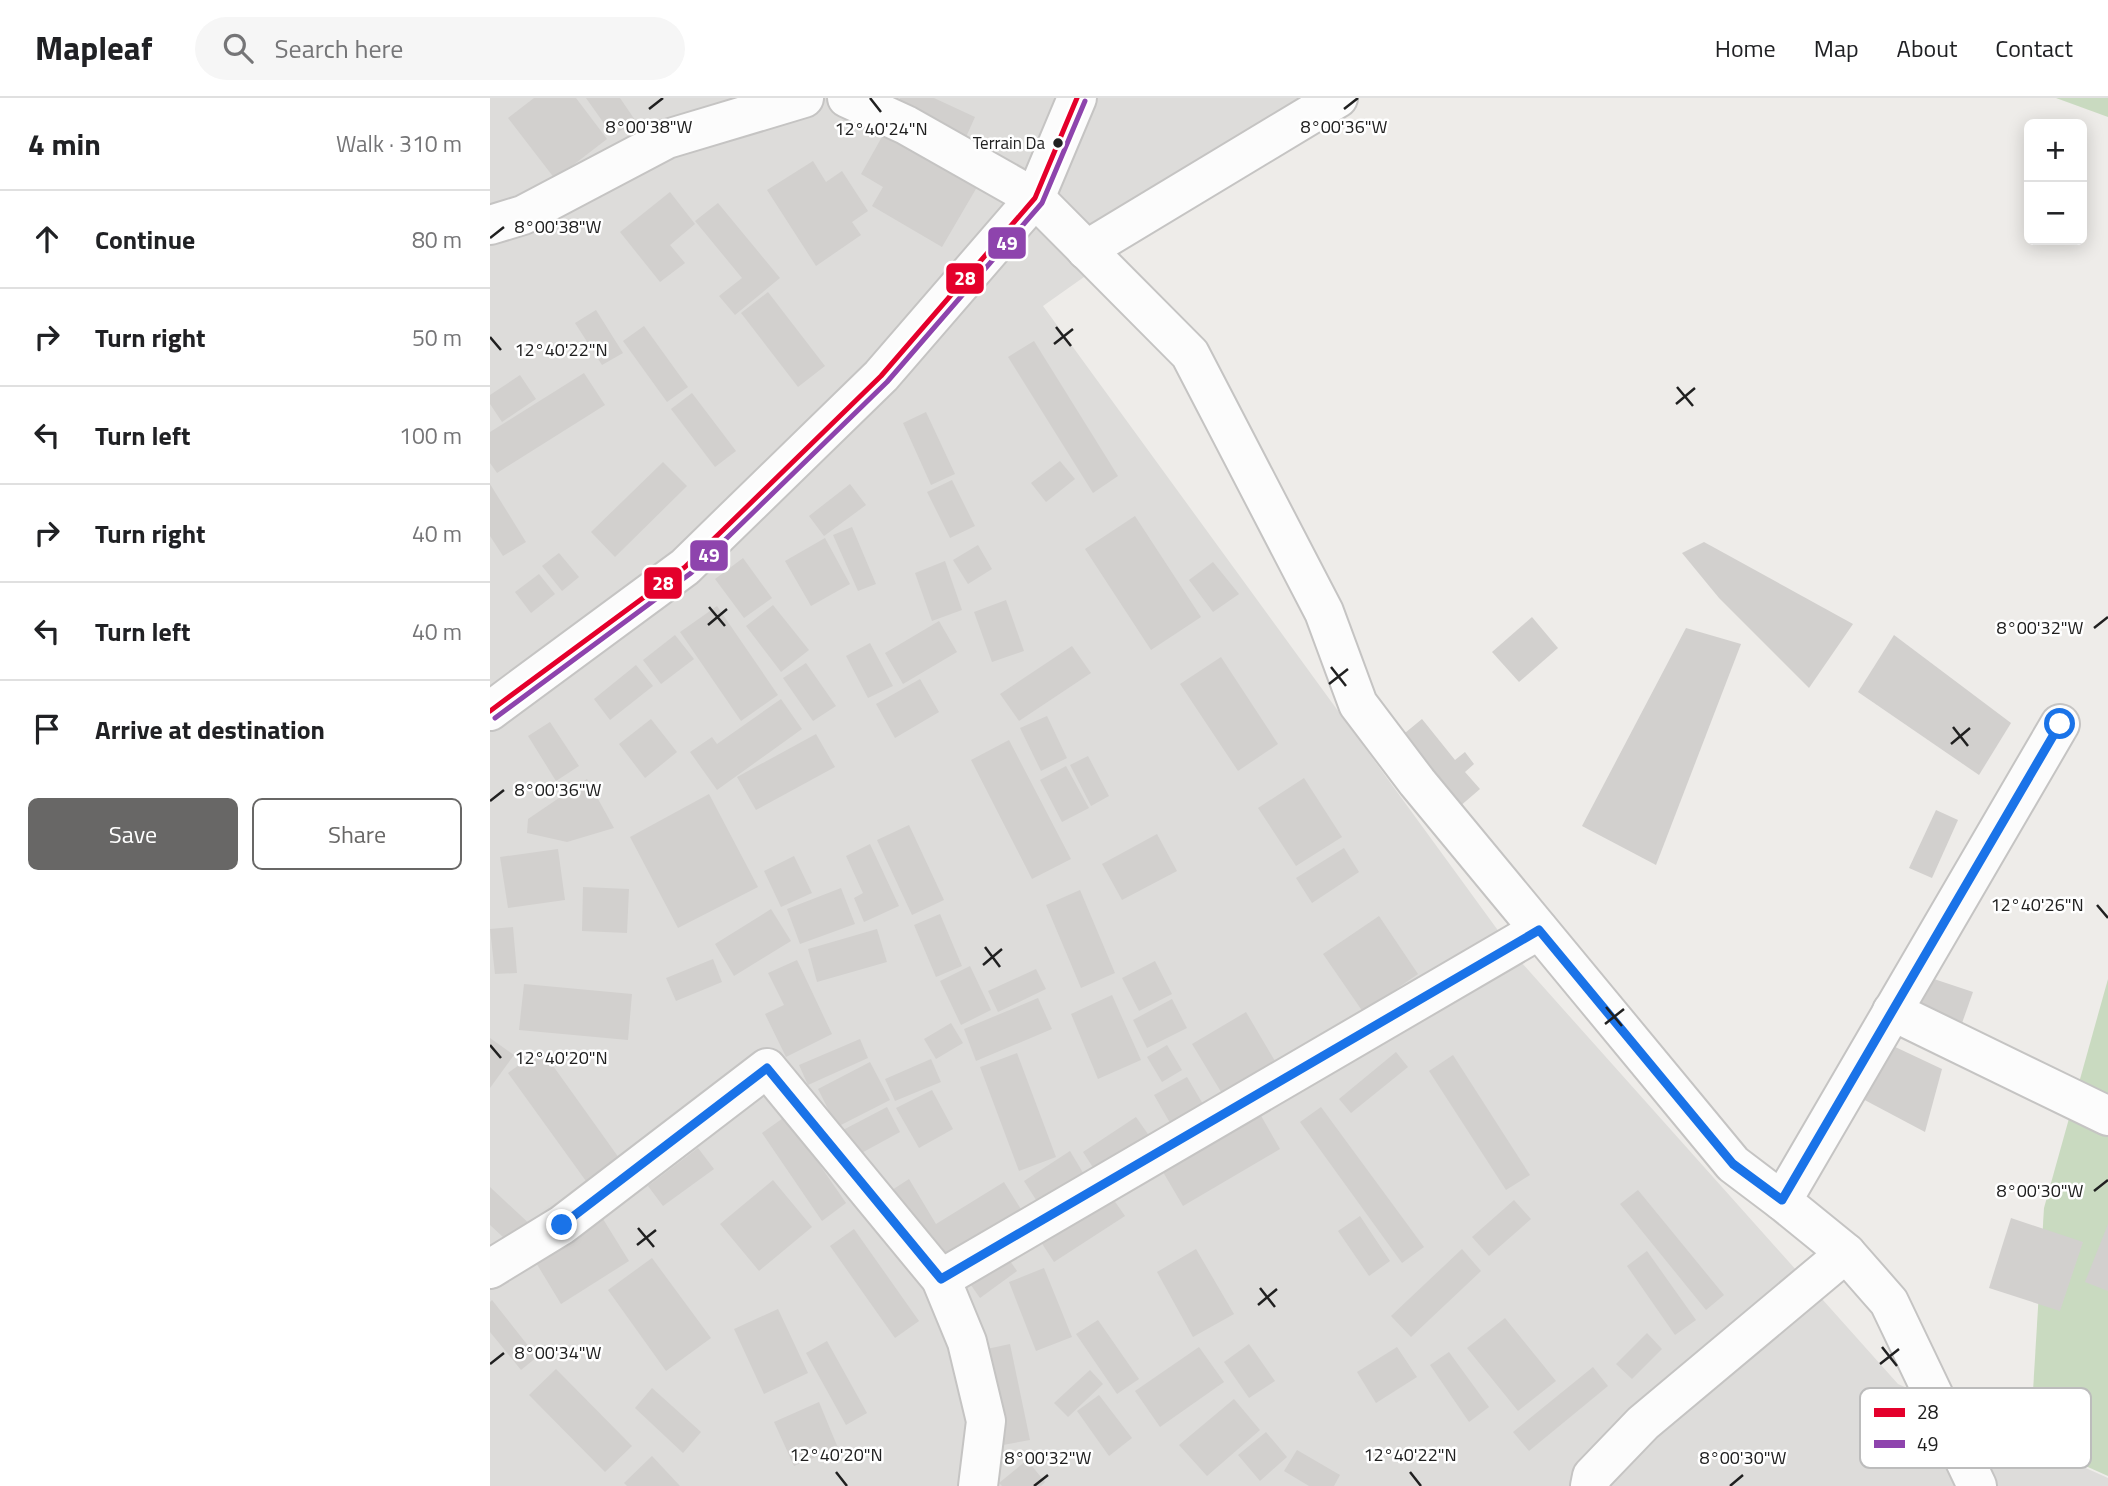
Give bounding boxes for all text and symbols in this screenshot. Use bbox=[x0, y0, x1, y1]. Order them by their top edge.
search box bbox=[195, 17, 685, 80]
text: Mapleaf bbox=[35, 23, 153, 73]
icon: search bbox=[219, 29, 257, 67]
text: Search here bbox=[275, 29, 403, 68]
text: Home bbox=[1715, 30, 1776, 66]
text: Map bbox=[1814, 30, 1859, 66]
text: About bbox=[1897, 30, 1957, 66]
text: Contact bbox=[1995, 30, 2073, 66]
text: 8°00'38"W bbox=[606, 113, 692, 140]
text: 8°00'36"W bbox=[1301, 113, 1387, 140]
text: 12°40'24"N bbox=[834, 115, 928, 142]
map controls bbox=[2024, 119, 2087, 245]
button: + bbox=[2024, 119, 2087, 182]
text: 4 min bbox=[28, 121, 101, 167]
text: Walk · 310 m bbox=[336, 126, 462, 161]
place label: Terrain Da bbox=[973, 130, 1045, 156]
marker: Terrain Da bbox=[1051, 136, 1065, 150]
button: − bbox=[2024, 182, 2087, 245]
text: 8°00'38"W bbox=[515, 213, 601, 240]
icon: ahead bbox=[28, 220, 66, 258]
text: Continue bbox=[95, 220, 195, 259]
text: 80 m bbox=[412, 222, 462, 257]
line badge: 49 bbox=[987, 226, 1027, 260]
text: 49 bbox=[996, 228, 1018, 257]
line badge: 28 bbox=[945, 262, 985, 295]
text: 28 bbox=[954, 263, 976, 292]
icon: right bbox=[28, 318, 66, 356]
text: Turn right bbox=[95, 318, 206, 357]
text: 50 m bbox=[412, 320, 462, 355]
text: 12°40'22"N bbox=[514, 336, 608, 363]
icon: left bbox=[28, 416, 66, 454]
text: Turn left bbox=[95, 416, 190, 455]
text: 100 m bbox=[399, 418, 462, 453]
icon: right bbox=[28, 514, 66, 552]
text: Turn right bbox=[95, 514, 206, 553]
text: 40 m bbox=[412, 516, 462, 551]
line badge: 49 bbox=[689, 539, 729, 572]
text: 49 bbox=[698, 540, 720, 569]
line badge: 28 bbox=[643, 566, 683, 600]
text: 28 bbox=[652, 568, 674, 597]
icon: left bbox=[28, 612, 66, 650]
text: Turn left bbox=[95, 612, 190, 651]
text: 40 m bbox=[412, 614, 462, 649]
text: 8°00'32"W bbox=[1997, 614, 2083, 641]
route start bbox=[2044, 708, 2075, 739]
icon: arrive bbox=[28, 710, 66, 748]
text: Arrive at destination bbox=[95, 710, 325, 749]
text: 8°00'36"W bbox=[515, 776, 601, 803]
button: Save bbox=[28, 798, 238, 870]
button: Share bbox=[252, 798, 462, 870]
text: 12°40'26"N bbox=[1990, 891, 2084, 918]
text: 12°40'20"N bbox=[514, 1044, 608, 1071]
text: 8°00'30"W bbox=[1997, 1177, 2083, 1204]
route end bbox=[546, 1209, 577, 1240]
text: 8°00'34"W bbox=[515, 1339, 601, 1366]
legend bbox=[1860, 1388, 2091, 1468]
text: 28 bbox=[1917, 1397, 1939, 1426]
text: 49 bbox=[1917, 1429, 1938, 1458]
text: 12°40'20"N bbox=[789, 1441, 883, 1468]
text: 12°40'22"N bbox=[1363, 1441, 1457, 1468]
text: 8°00'32"W bbox=[1005, 1444, 1091, 1471]
text: 8°00'30"W bbox=[1700, 1444, 1786, 1471]

